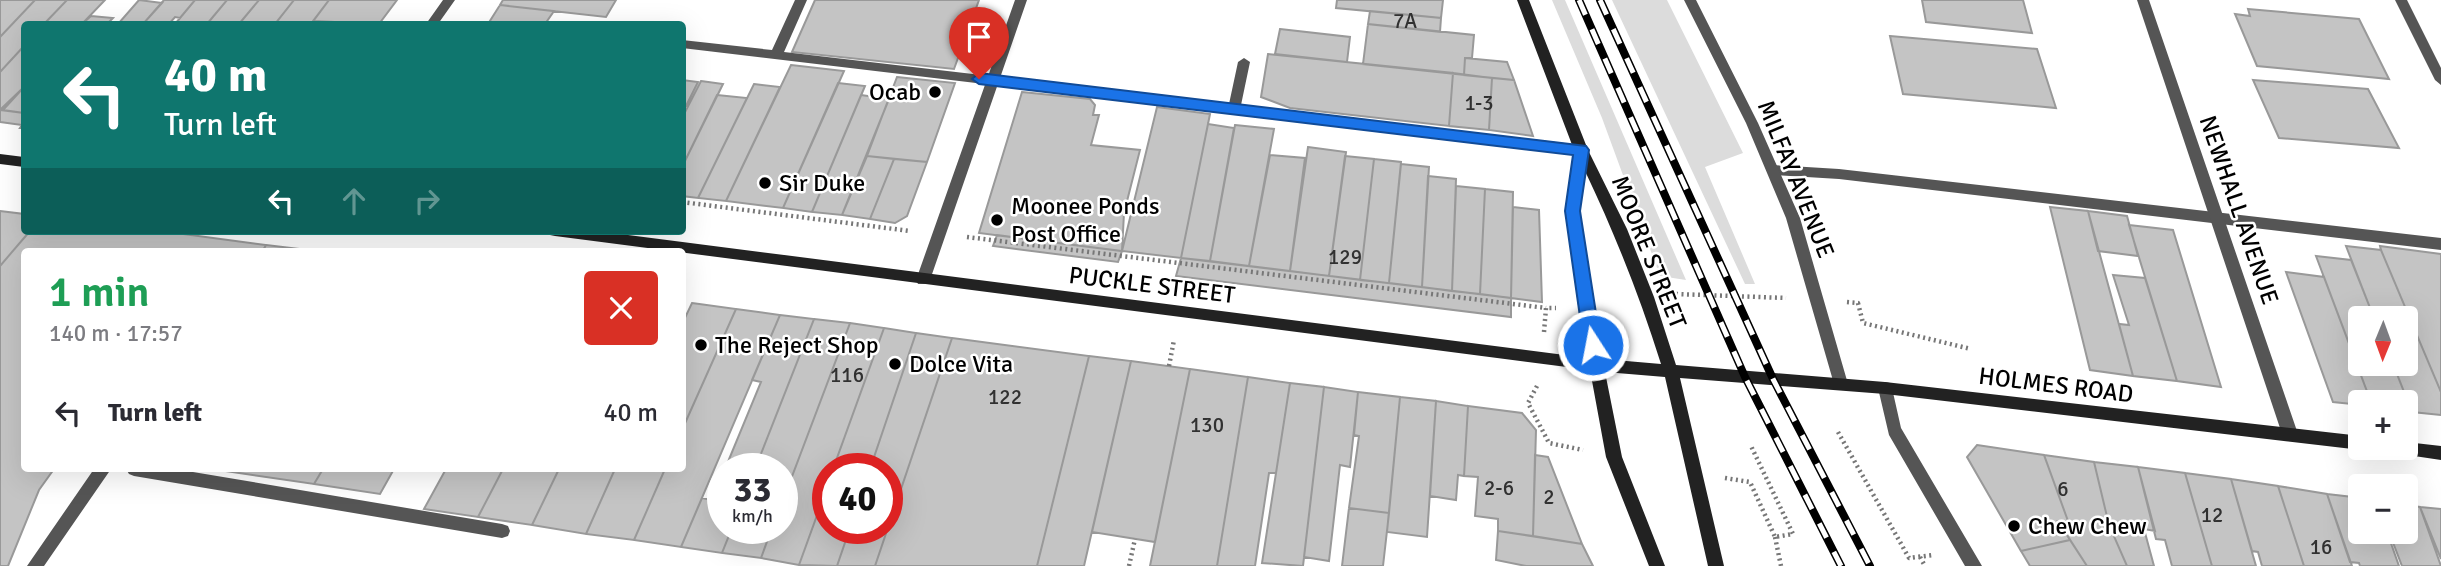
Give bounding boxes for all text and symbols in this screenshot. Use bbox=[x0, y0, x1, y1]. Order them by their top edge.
pin bbox=[949, 7, 1009, 79]
house number: 7A bbox=[1393, 8, 1417, 34]
icon: arrive bbox=[960, 18, 998, 56]
text: 40 m bbox=[164, 45, 267, 105]
icon: left bbox=[49, 49, 140, 140]
place label: Ocab bbox=[869, 77, 921, 107]
marker: Ocab bbox=[927, 84, 943, 100]
house number: 1-3 bbox=[1464, 90, 1494, 116]
street label: MILFAY AVENUE bbox=[1751, 96, 1841, 262]
text: Turn left bbox=[164, 105, 277, 144]
street label: NEWHALL AVENUE bbox=[2193, 112, 2285, 308]
place label: Sir Duke bbox=[779, 168, 865, 198]
street label: MOORE STREET bbox=[1605, 171, 1693, 333]
marker: Sir Duke bbox=[757, 175, 773, 191]
icon: left bbox=[262, 182, 300, 220]
icon: ahead bbox=[335, 182, 373, 220]
icon: right bbox=[408, 182, 446, 220]
place label: Moonee Ponds Post Office bbox=[1011, 191, 1160, 249]
marker: Moonee Ponds Post Office bbox=[989, 212, 1005, 228]
house number: 129 bbox=[1328, 244, 1362, 270]
street label: PUCKLE STREET bbox=[1067, 260, 1237, 310]
text: 1 min bbox=[49, 267, 150, 318]
button: close bbox=[584, 271, 658, 345]
north arrow bbox=[2348, 306, 2418, 376]
map controls bbox=[2348, 306, 2418, 544]
position arrow bbox=[1556, 308, 1630, 382]
text: 140 m · 17:57 bbox=[49, 319, 183, 348]
place label: The Reject Shop bbox=[715, 330, 879, 360]
marker: The Reject Shop bbox=[693, 337, 709, 353]
place label: Dolce Vita bbox=[909, 349, 1013, 379]
marker: Dolce Vita bbox=[887, 356, 903, 372]
street label: HOLMES ROAD bbox=[1977, 361, 2135, 409]
house number: 116 bbox=[830, 362, 864, 388]
house number: 122 bbox=[988, 384, 1022, 410]
button: + bbox=[2348, 390, 2418, 460]
icon: left bbox=[49, 394, 87, 432]
text: Turn left bbox=[108, 397, 202, 429]
text: 40 m bbox=[603, 397, 658, 429]
house number: 130 bbox=[1190, 412, 1224, 438]
speed limit sign: 40 bbox=[812, 453, 903, 544]
text: 33 bbox=[734, 468, 771, 511]
button: − bbox=[2348, 474, 2418, 544]
house number: 2-6 bbox=[1484, 475, 1514, 501]
house number: 6 bbox=[2057, 476, 2069, 502]
house number: 2 bbox=[1543, 484, 1555, 510]
house number: 12 bbox=[2201, 502, 2223, 528]
text: km/h bbox=[732, 505, 773, 527]
place label: Chew Chew bbox=[2028, 511, 2147, 541]
marker: Chew Chew bbox=[2006, 518, 2022, 534]
house number: 16 bbox=[2310, 534, 2332, 560]

